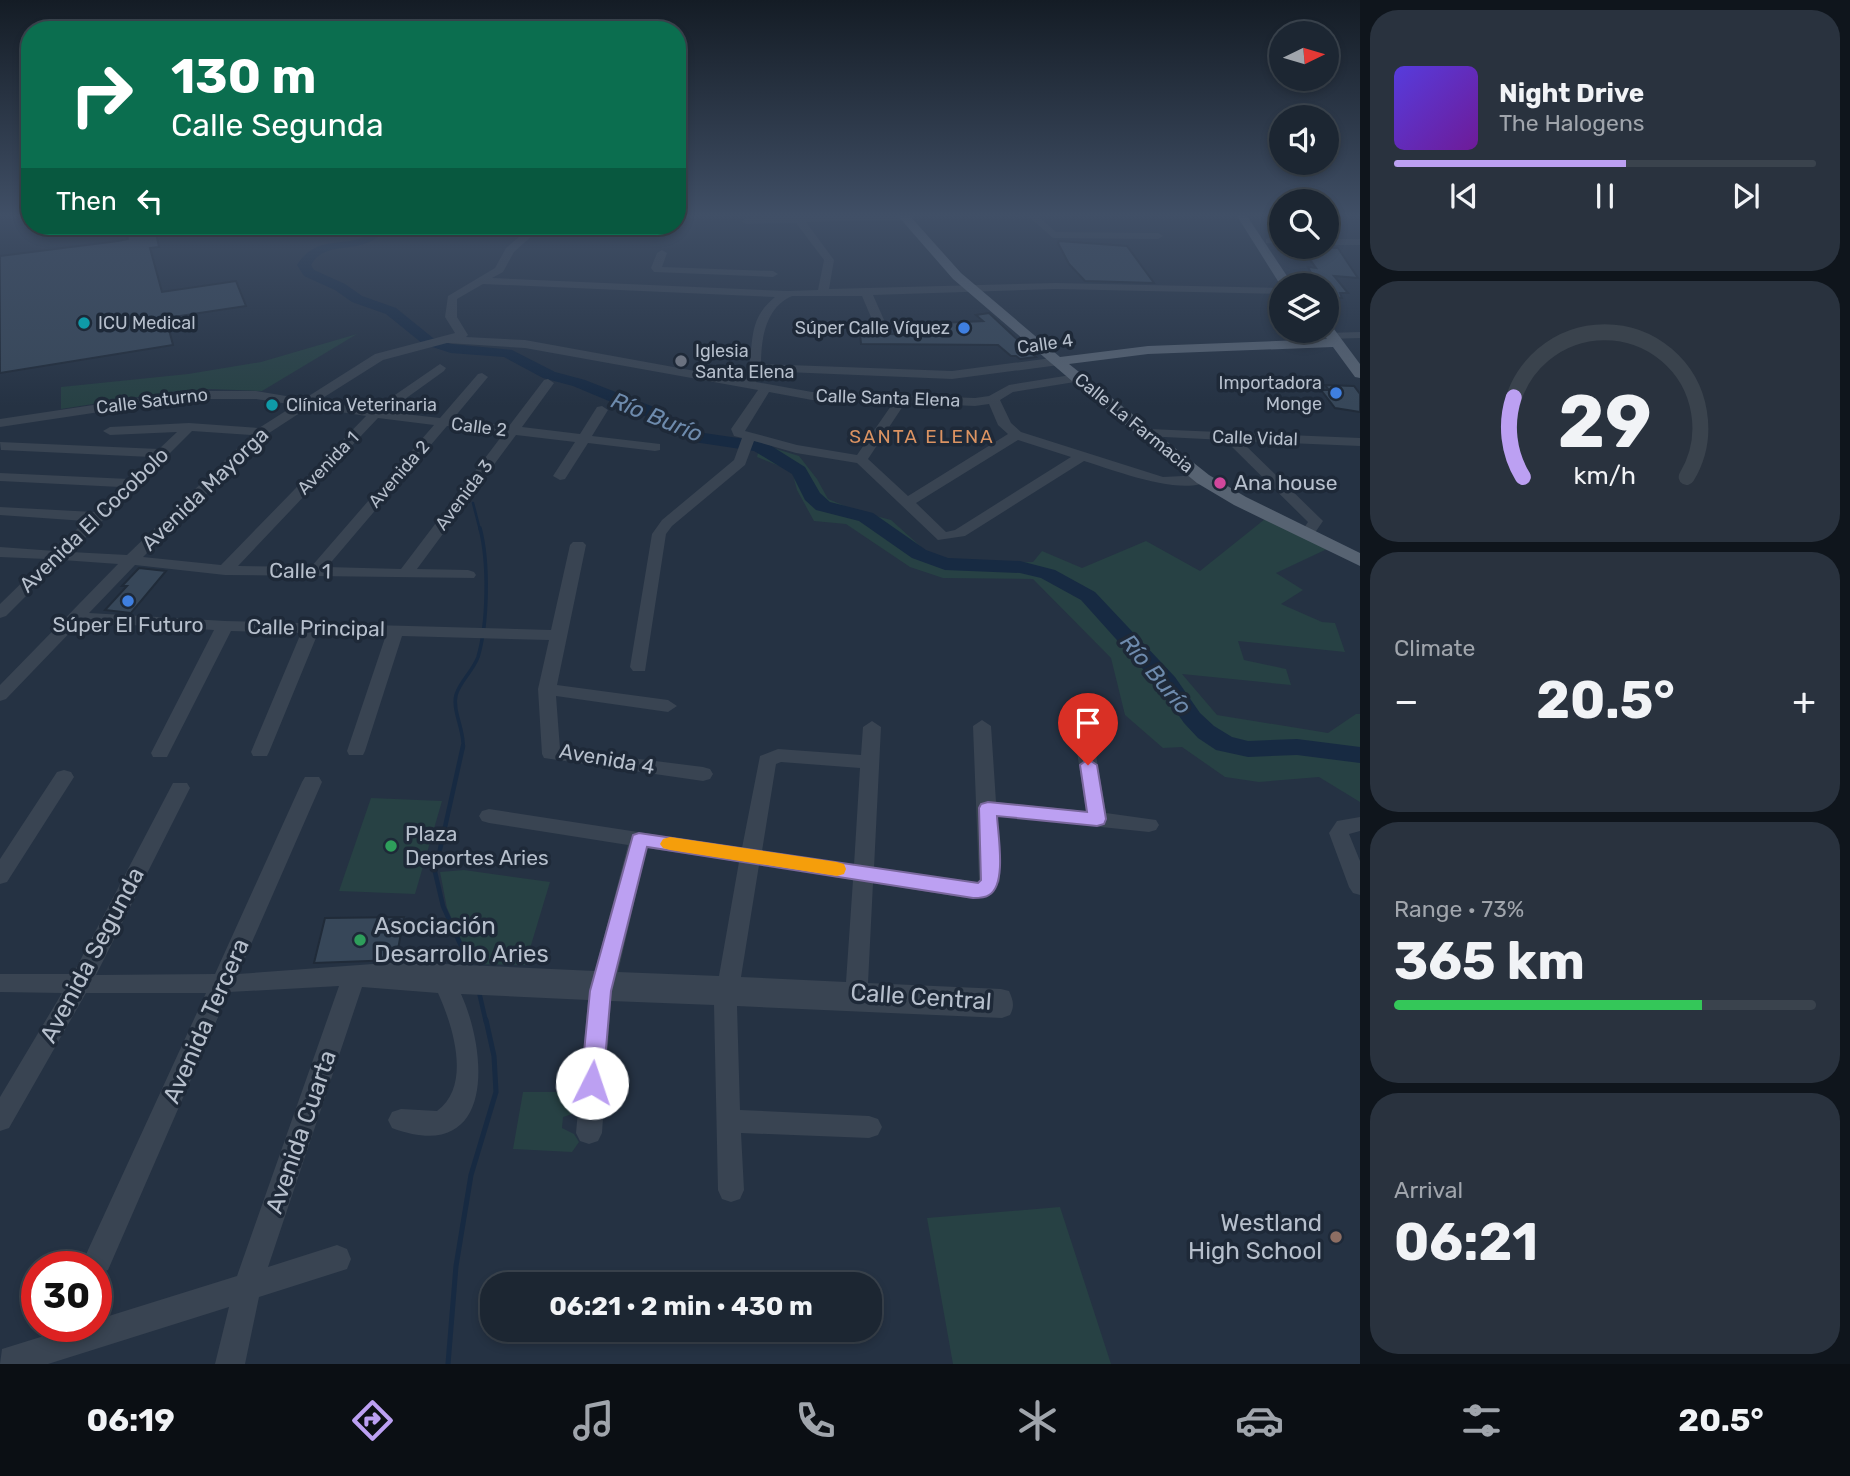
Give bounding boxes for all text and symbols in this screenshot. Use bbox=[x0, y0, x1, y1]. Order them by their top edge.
north arrow bbox=[1269, 21, 1339, 91]
map controls bbox=[1269, 21, 1339, 343]
text: 130 m bbox=[171, 47, 316, 105]
icon: right bbox=[56, 49, 147, 140]
text: Night Drive bbox=[1499, 78, 1644, 109]
button: sound bbox=[1269, 105, 1339, 175]
text: Calle Segunda bbox=[171, 106, 384, 144]
text: The Halogens bbox=[1499, 109, 1645, 137]
icon: previous bbox=[1445, 177, 1483, 215]
icon: pause bbox=[1586, 177, 1624, 215]
icon: next bbox=[1727, 177, 1765, 215]
icon: left bbox=[131, 182, 169, 220]
text: Then bbox=[56, 186, 117, 217]
button: search bbox=[1269, 189, 1339, 259]
button: layers bbox=[1269, 273, 1339, 343]
place label: ICU Medical bbox=[98, 312, 196, 334]
marker: ICU Medical bbox=[76, 315, 92, 331]
place label: Súper Calle Víquez bbox=[795, 317, 950, 339]
marker: Súper Calle Víquez bbox=[956, 320, 972, 336]
street label: Calle 4 bbox=[1016, 329, 1074, 359]
place label: Iglesia Santa Elena bbox=[695, 340, 795, 383]
marker: Iglesia Santa Elena bbox=[673, 353, 689, 369]
street label: Calle La Farmacia bbox=[1070, 368, 1198, 478]
place label: Importadora Monge bbox=[1219, 372, 1322, 415]
text: 29 bbox=[1558, 380, 1652, 466]
street label: Calle Saturno bbox=[95, 383, 209, 419]
street label: Calle Santa Elena bbox=[815, 384, 961, 412]
marker: Importadora Monge bbox=[1328, 385, 1344, 401]
water label: Río Burío bbox=[607, 386, 707, 448]
place label: Clínica Veterinaria bbox=[286, 394, 437, 416]
marker: Clínica Veterinaria bbox=[264, 397, 280, 413]
street label: Calle 2 bbox=[450, 413, 508, 441]
street label: Avenida Mayorga bbox=[136, 422, 273, 556]
district label: SANTA ELENA bbox=[849, 425, 995, 448]
street label: Calle Vidal bbox=[1212, 426, 1298, 450]
street label: Avenida 1 bbox=[293, 427, 363, 499]
street label: Avenida 2 bbox=[364, 436, 434, 512]
street label: Avenida El Cocobolo bbox=[14, 442, 173, 597]
street label: Avenida 3 bbox=[430, 455, 498, 535]
text: km/h bbox=[1574, 461, 1636, 490]
place label: Ana house bbox=[1234, 470, 1338, 495]
marker: Ana house bbox=[1212, 475, 1228, 491]
street label: Calle 1 bbox=[269, 557, 331, 584]
marker: Súper El Futuro bbox=[120, 593, 136, 609]
place label: Súper El Futuro bbox=[53, 612, 203, 637]
street label: Calle Principal bbox=[247, 614, 385, 641]
water label: Río Burío bbox=[1114, 628, 1198, 720]
text: Climate bbox=[1394, 634, 1475, 662]
text: 20.5° bbox=[1536, 669, 1675, 731]
text: − bbox=[1394, 678, 1419, 724]
text: + bbox=[1792, 678, 1816, 724]
pin bbox=[1058, 693, 1118, 765]
icon: arrive bbox=[1069, 704, 1107, 742]
street label: Avenida 4 bbox=[557, 738, 657, 779]
place label: Plaza Deportes Aries bbox=[405, 821, 549, 870]
marker: Plaza Deportes Aries bbox=[383, 838, 399, 854]
street label: Avenida Segunda bbox=[34, 863, 150, 1047]
text: Range · 73% bbox=[1394, 895, 1524, 923]
place label: Asociación Desarrollo Aries bbox=[374, 912, 549, 968]
text: 365 km bbox=[1394, 930, 1585, 992]
marker: Asociación Desarrollo Aries bbox=[352, 932, 368, 948]
street label: Avenida Tercera bbox=[157, 934, 255, 1108]
street label: Calle Central bbox=[849, 978, 993, 1016]
position arrow bbox=[555, 1046, 629, 1120]
street label: Avenida Cuarta bbox=[260, 1047, 342, 1217]
text: Arrival bbox=[1394, 1176, 1463, 1204]
place label: Westland High School bbox=[1188, 1209, 1322, 1265]
text: 06:21 bbox=[1394, 1211, 1538, 1273]
marker: Westland High School bbox=[1328, 1229, 1344, 1245]
speed limit sign: 30 bbox=[21, 1251, 112, 1342]
text: 06:21 · 2 min · 430 m bbox=[549, 1291, 813, 1322]
icon: directions bbox=[348, 1396, 397, 1445]
icon: music bbox=[569, 1396, 618, 1445]
icon: phone bbox=[791, 1396, 840, 1445]
icon: climate bbox=[1013, 1396, 1062, 1445]
icon: car bbox=[1235, 1396, 1284, 1445]
icon: filters bbox=[1457, 1396, 1506, 1445]
text: 06:19 bbox=[86, 1401, 175, 1439]
text: 20.5° bbox=[1678, 1401, 1764, 1439]

